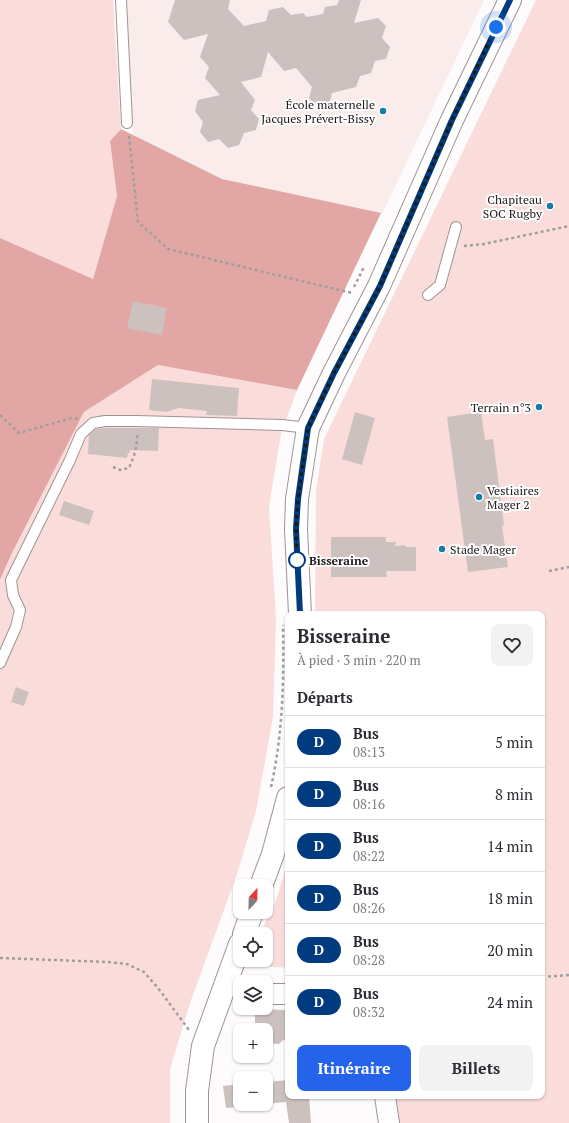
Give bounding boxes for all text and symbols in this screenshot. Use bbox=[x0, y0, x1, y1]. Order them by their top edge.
your location bbox=[486, 17, 506, 37]
place label: École maternelle Jacques Prévert-Bissy bbox=[261, 97, 376, 126]
marker: École maternelle Jacques Prévert-Bissy bbox=[378, 106, 388, 116]
place label: Chapiteau SOC Rugby bbox=[483, 192, 543, 221]
marker: Chapiteau SOC Rugby bbox=[545, 201, 555, 211]
place label: Terrain n°3 bbox=[471, 400, 531, 415]
marker: Terrain n°3 bbox=[534, 402, 544, 412]
place label: Vestiaires Mager 2 bbox=[487, 483, 539, 512]
marker: Vestiaires Mager 2 bbox=[474, 492, 484, 502]
place label: Stade Mager bbox=[450, 542, 516, 557]
marker: Stade Mager bbox=[437, 544, 447, 554]
marker: Bisseraine bbox=[288, 551, 306, 569]
place label: Bisseraine bbox=[309, 553, 369, 568]
text: Bisseraine bbox=[297, 623, 391, 648]
button: heart bbox=[491, 624, 533, 666]
text: À pied · 3 min · 220 m bbox=[297, 651, 421, 669]
text: Départs bbox=[297, 687, 353, 707]
text: Bus bbox=[353, 723, 379, 743]
text: D bbox=[314, 732, 324, 751]
text: 5 min bbox=[495, 732, 533, 752]
text: 08:13 bbox=[353, 743, 385, 761]
text: Bus bbox=[353, 775, 379, 795]
text: D bbox=[314, 784, 324, 803]
text: 8 min bbox=[495, 784, 533, 804]
text: 08:16 bbox=[353, 795, 385, 813]
text: Bus bbox=[353, 827, 379, 847]
text: D bbox=[314, 836, 324, 855]
text: 14 min bbox=[487, 836, 533, 856]
text: 08:22 bbox=[353, 847, 385, 865]
north arrow bbox=[233, 879, 273, 919]
map controls bbox=[233, 879, 273, 1111]
text: Bus bbox=[353, 879, 379, 899]
text: D bbox=[314, 888, 324, 907]
text: 18 min bbox=[487, 888, 533, 908]
text: 08:26 bbox=[353, 899, 385, 917]
button: locate bbox=[233, 927, 273, 967]
text: Bus bbox=[353, 931, 379, 951]
text: D bbox=[314, 940, 324, 959]
text: 20 min bbox=[487, 940, 533, 960]
text: 08:28 bbox=[353, 951, 385, 969]
button: layers bbox=[233, 975, 273, 1015]
text: Bus bbox=[353, 983, 379, 1003]
text: D bbox=[314, 992, 324, 1011]
text: 24 min bbox=[487, 992, 533, 1012]
text: 08:32 bbox=[353, 1003, 385, 1021]
button: + bbox=[233, 1023, 273, 1063]
button: Itinéraire bbox=[297, 1045, 411, 1091]
button: Billets bbox=[419, 1045, 533, 1091]
button: − bbox=[233, 1071, 273, 1111]

